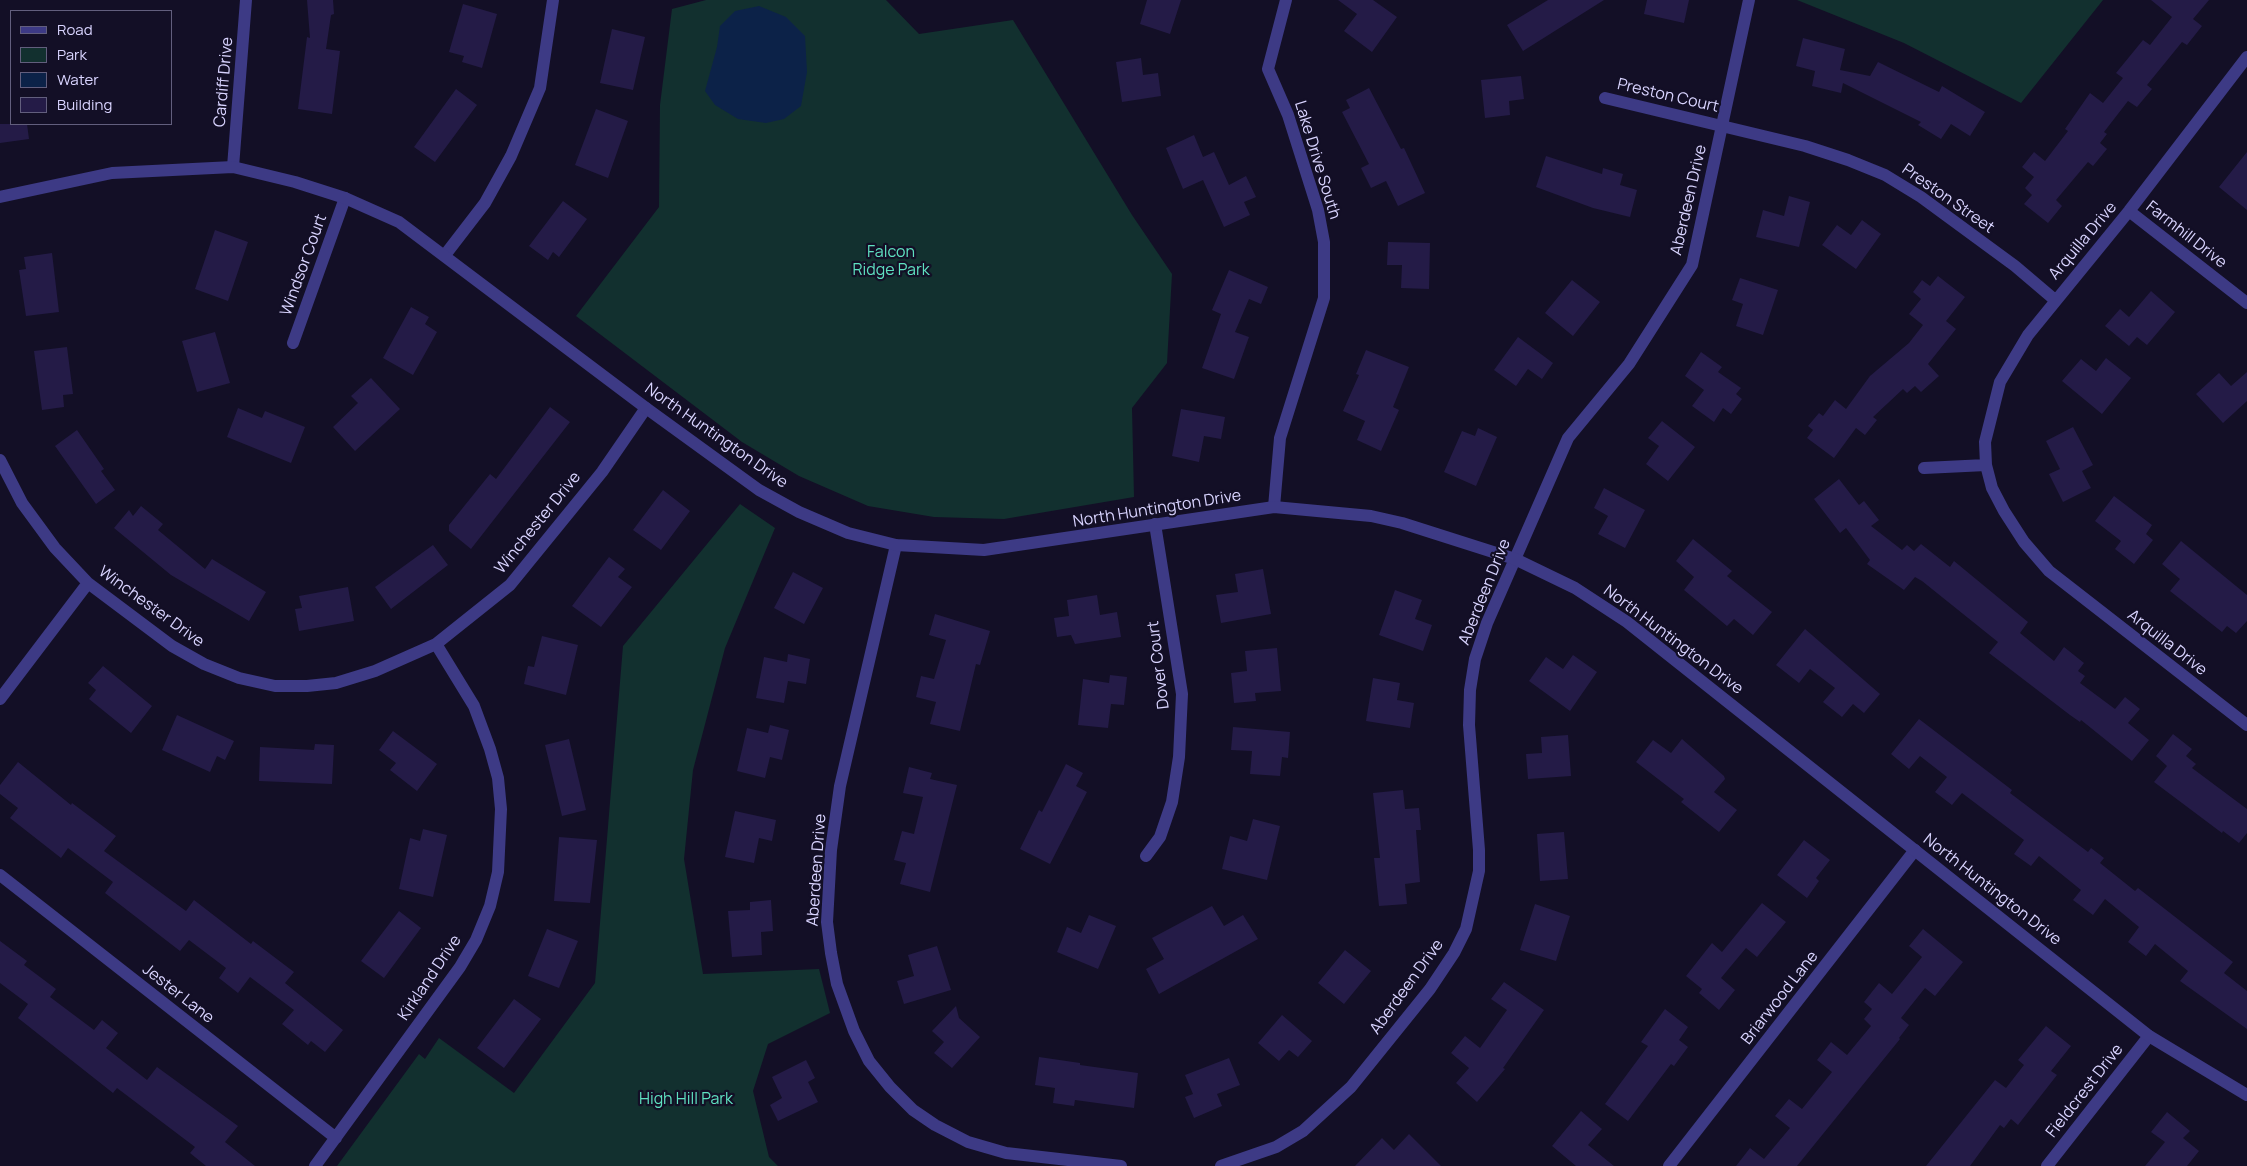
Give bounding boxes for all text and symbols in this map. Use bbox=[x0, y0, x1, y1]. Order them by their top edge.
legend bbox=[10, 10, 172, 125]
text: Road bbox=[57, 19, 93, 40]
street label: Cardiff Drive bbox=[210, 36, 238, 128]
text: Park bbox=[57, 44, 87, 65]
text: Water bbox=[57, 69, 99, 90]
street label: Preston Court bbox=[1615, 75, 1721, 117]
text: Building bbox=[57, 94, 112, 115]
street label: Lake Drive South bbox=[1290, 99, 1344, 221]
street label: Aberdeen Drive bbox=[1667, 143, 1711, 257]
street label: Preston Street bbox=[1898, 160, 1998, 238]
street label: Farmhill Drive bbox=[2142, 197, 2230, 273]
street label: Arquilla Drive bbox=[2045, 198, 2121, 284]
street label: Windsor Court bbox=[277, 212, 331, 318]
park label: Falcon Ridge Park bbox=[852, 243, 930, 281]
street label: North Huntington Drive bbox=[641, 379, 791, 493]
street label: Winchester Drive bbox=[491, 468, 585, 578]
street label: North Huntington Drive bbox=[1072, 486, 1242, 532]
street label: Aberdeen Drive bbox=[1455, 536, 1515, 648]
street label: Winchester Drive bbox=[94, 562, 208, 652]
street label: North Huntington Drive bbox=[1599, 581, 1747, 699]
street label: Arquilla Drive bbox=[2123, 606, 2211, 680]
street label: Dover Court bbox=[1144, 620, 1174, 710]
street label: Aberdeen Drive bbox=[803, 813, 831, 927]
street label: North Huntington Drive bbox=[1919, 830, 2065, 950]
street label: Kirkland Drive bbox=[394, 932, 466, 1024]
street label: Aberdeen Drive bbox=[1366, 936, 1448, 1038]
street label: Briarwood Lane bbox=[1738, 947, 1822, 1049]
street label: Jester Lane bbox=[138, 960, 218, 1028]
street label: Fieldcrest Drive bbox=[2042, 1040, 2128, 1142]
park label: High Hill Park bbox=[639, 1090, 733, 1110]

